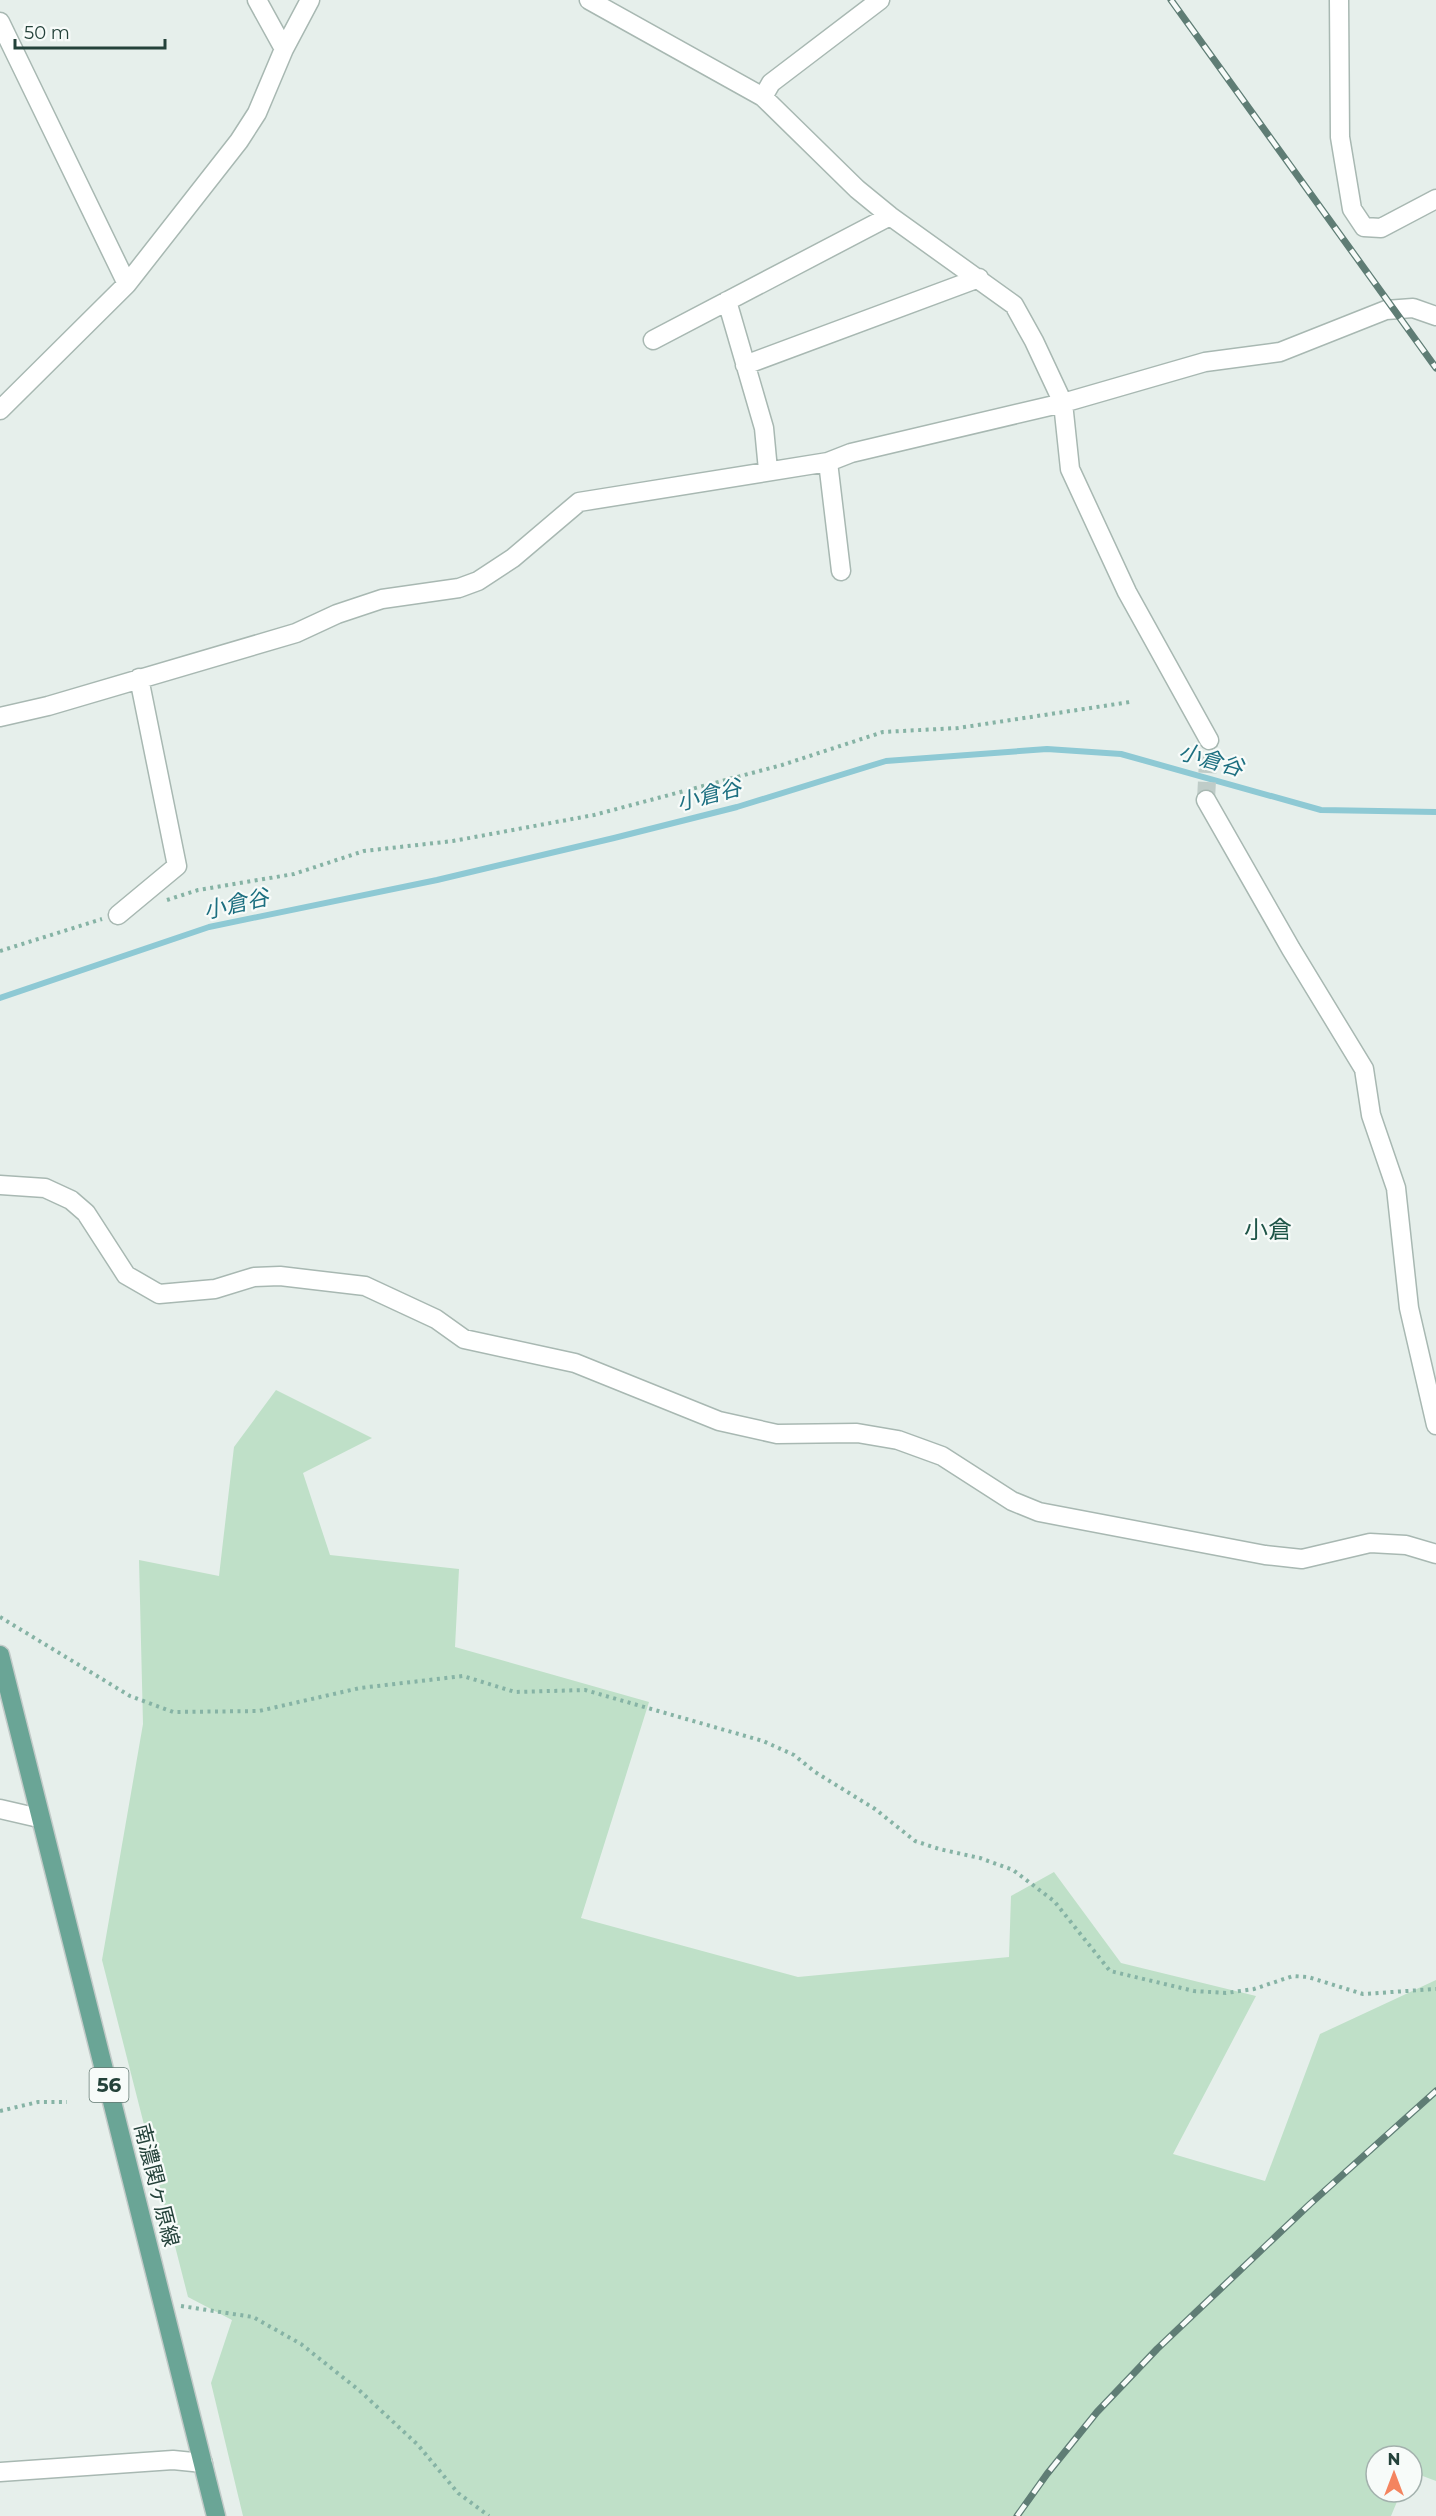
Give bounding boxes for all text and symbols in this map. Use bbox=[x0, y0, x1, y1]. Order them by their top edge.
scale bar bbox=[15, 12, 165, 50]
text: 50 m bbox=[24, 22, 70, 44]
water label: 小倉谷 bbox=[1176, 738, 1248, 783]
water label: 小倉谷 bbox=[674, 773, 746, 817]
water label: 小倉谷 bbox=[201, 883, 273, 925]
district label: 小倉 bbox=[1244, 1215, 1292, 1244]
road number: 56 bbox=[90, 2068, 128, 2102]
street label: 南濃関ヶ原線 bbox=[130, 2121, 184, 2249]
north arrow bbox=[1364, 2444, 1424, 2504]
text: N bbox=[1388, 2450, 1400, 2469]

